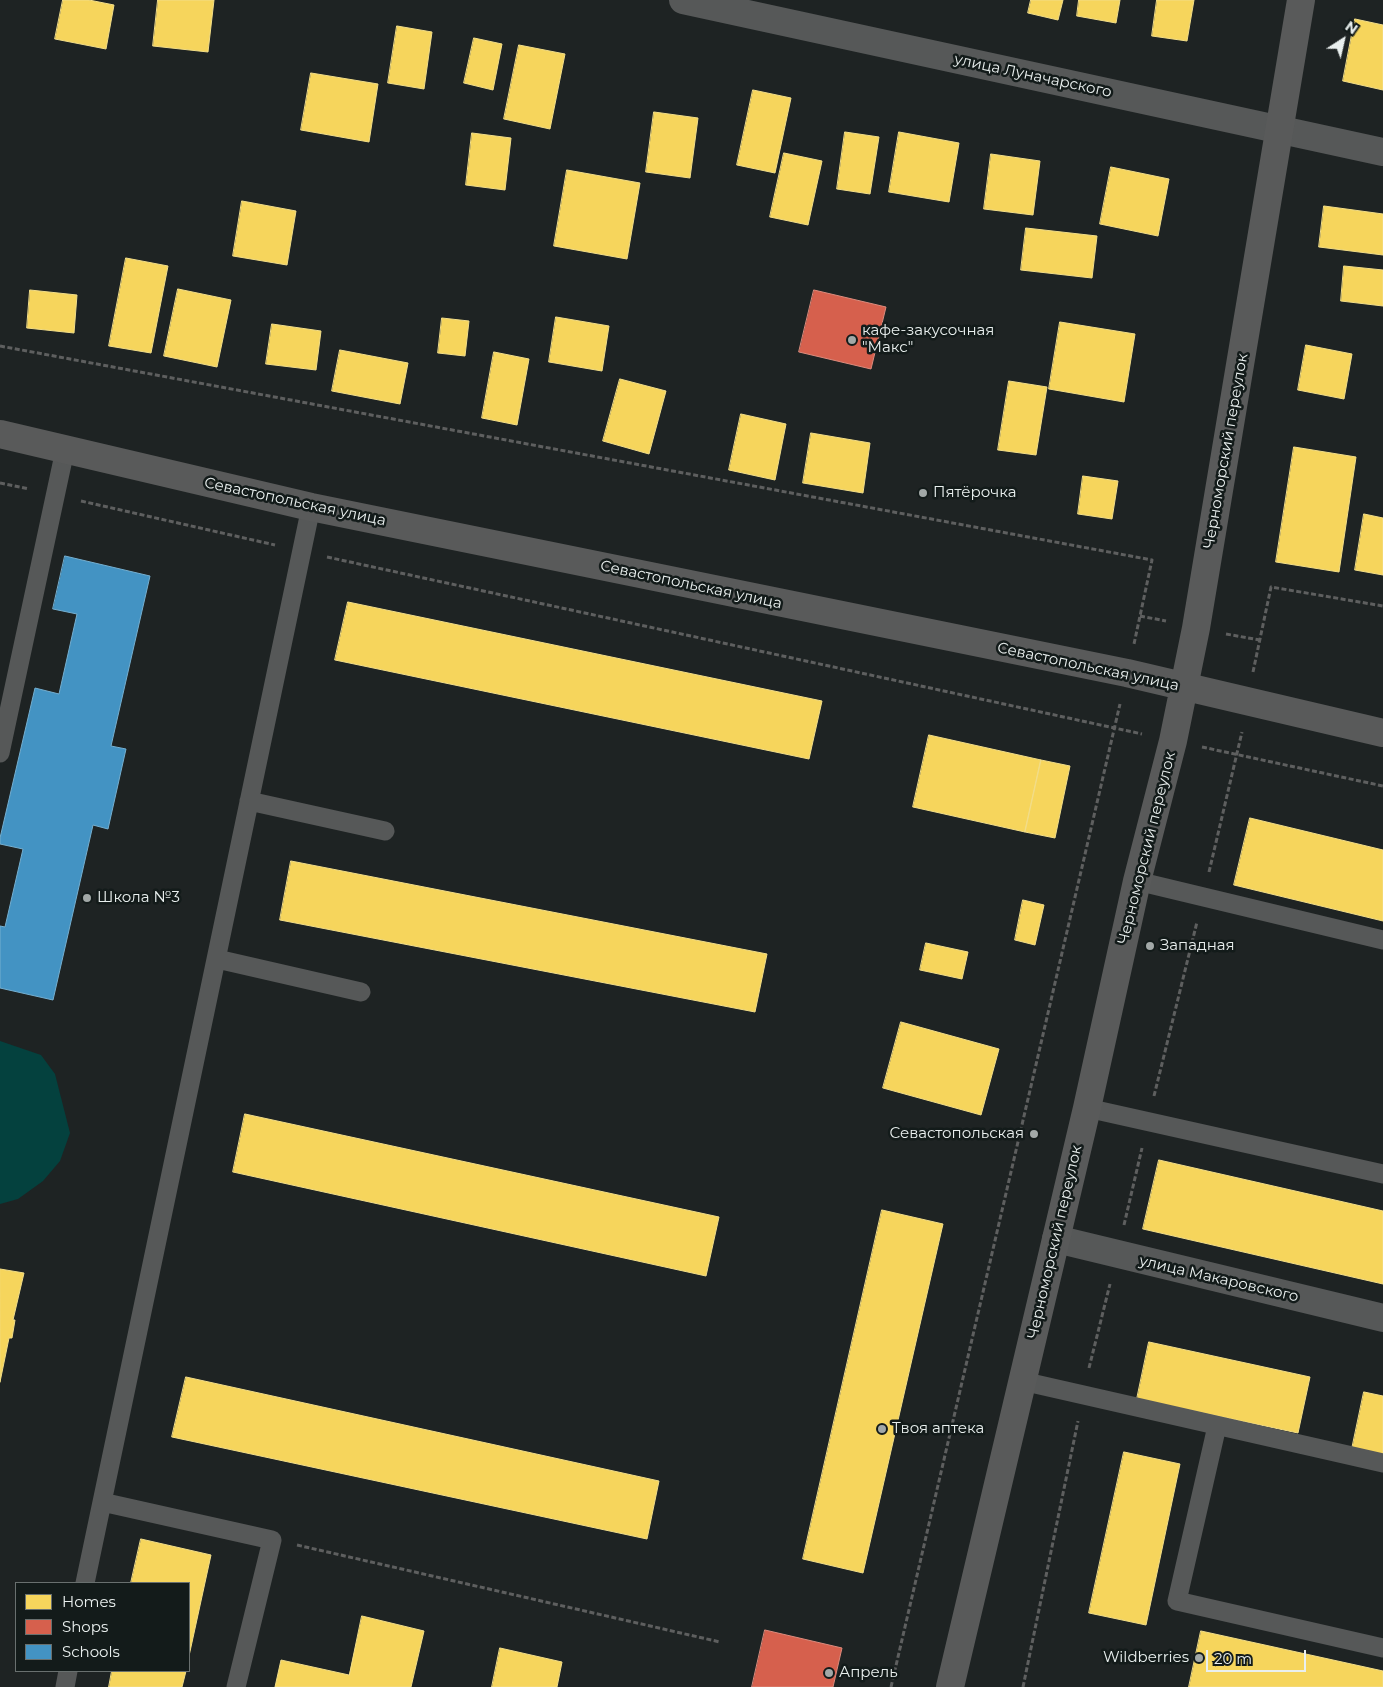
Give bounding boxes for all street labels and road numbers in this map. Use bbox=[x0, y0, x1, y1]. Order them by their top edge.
street label: улица Луначарского bbox=[953, 51, 1113, 101]
street label: Черноморский переулок bbox=[1200, 352, 1252, 550]
street label: Севастопольская улица bbox=[203, 474, 387, 530]
street label: Севастопольская улица bbox=[599, 557, 783, 613]
street label: Севастопольская улица bbox=[996, 639, 1180, 695]
street label: Черноморский переулок bbox=[1114, 750, 1180, 946]
street label: Черноморский переулок bbox=[1024, 1144, 1086, 1340]
street label: улица Макаровского bbox=[1138, 1252, 1300, 1306]

